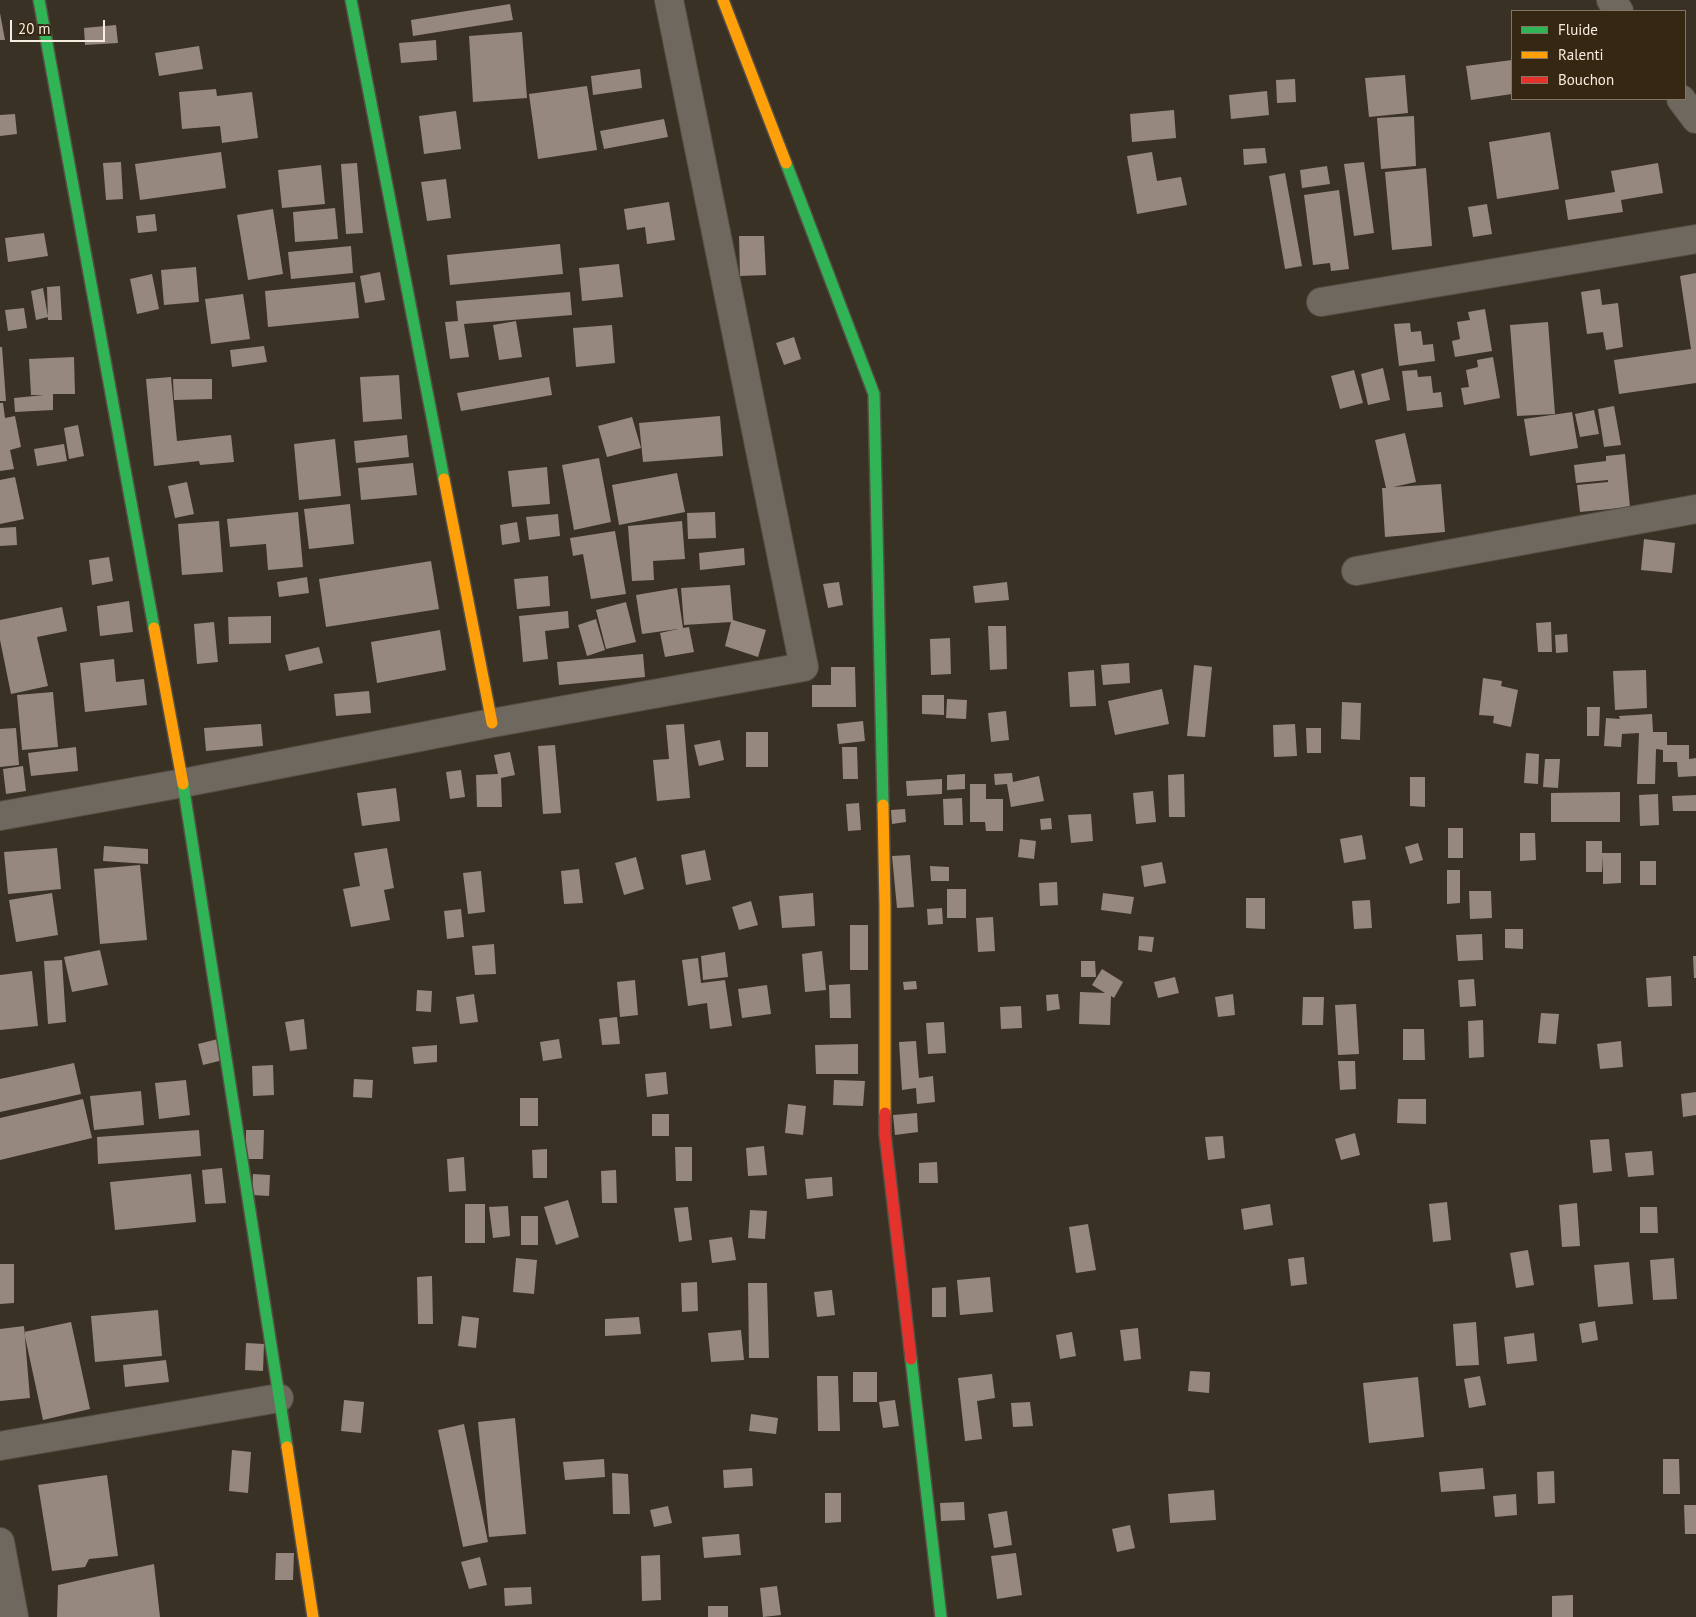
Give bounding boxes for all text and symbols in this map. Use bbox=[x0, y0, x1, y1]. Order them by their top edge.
scale bar bbox=[12, 10, 108, 42]
legend bbox=[1511, 10, 1686, 100]
text: 20 m bbox=[18, 19, 51, 38]
text: Fluide bbox=[1558, 20, 1598, 39]
text: Ralenti bbox=[1558, 45, 1604, 64]
text: Bouchon bbox=[1558, 70, 1614, 89]

